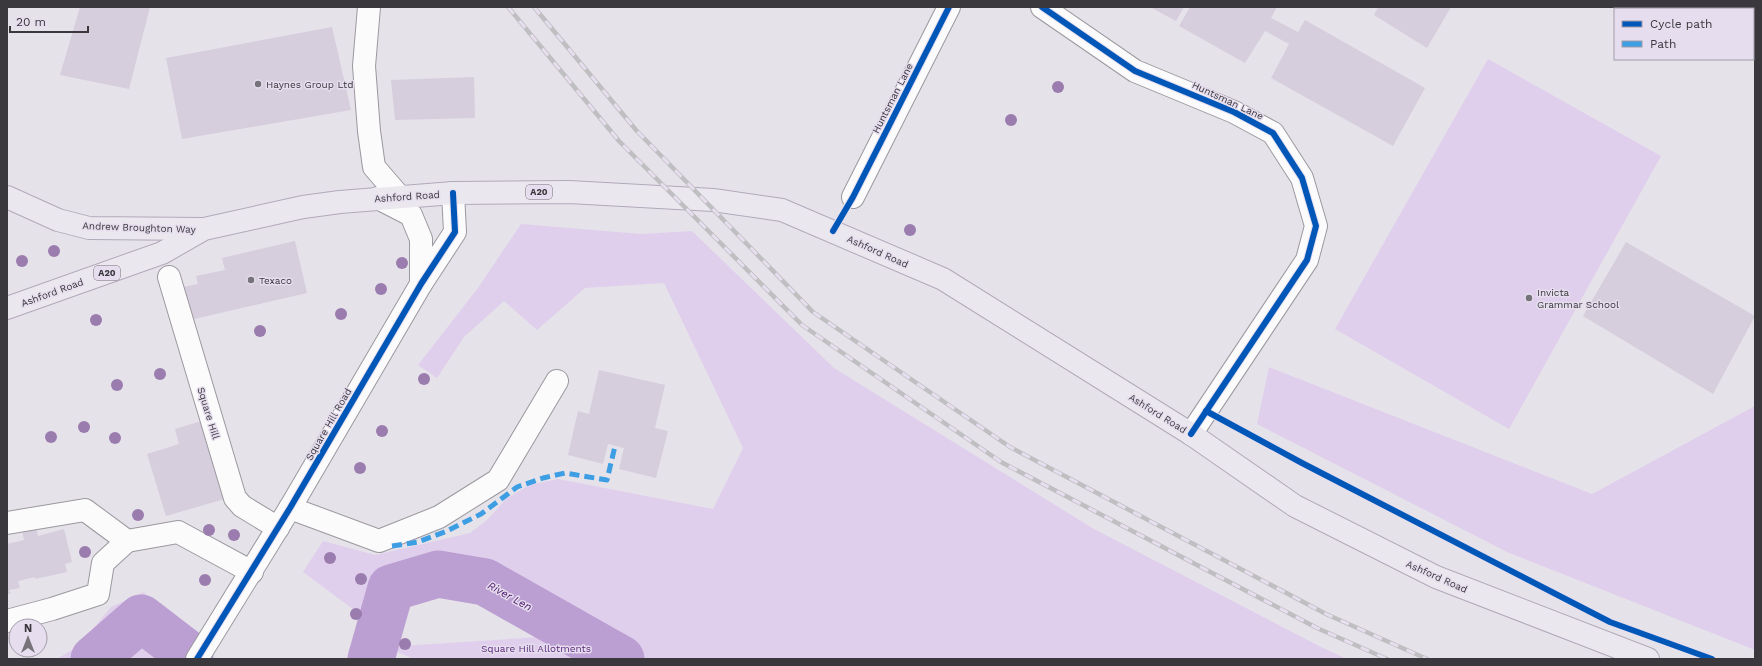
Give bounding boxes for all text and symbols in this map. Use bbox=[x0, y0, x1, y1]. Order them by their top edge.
scale bar bbox=[10, 8, 88, 34]
legend bbox=[1614, 8, 1754, 60]
text: 20 m bbox=[16, 15, 46, 29]
text: Cycle path bbox=[1650, 17, 1712, 31]
text: Path bbox=[1650, 37, 1676, 51]
street label: Huntsman Lane bbox=[870, 61, 915, 135]
marker: Haynes Group Ltd bbox=[253, 79, 263, 89]
place label: Haynes Group Ltd bbox=[266, 79, 353, 90]
street label: Huntsman Lane bbox=[1190, 79, 1265, 122]
road number: A20 bbox=[526, 185, 552, 199]
street label: Ashford Road bbox=[374, 189, 440, 204]
street label: Andrew Broughton Way bbox=[82, 220, 197, 235]
street label: Ashford Road bbox=[846, 233, 910, 270]
road number: A20 bbox=[94, 266, 120, 280]
marker: Texaco bbox=[246, 275, 256, 285]
place label: Texaco bbox=[259, 275, 292, 286]
street label: Ashford Road bbox=[19, 276, 85, 309]
place label: Invicta Grammar School bbox=[1537, 287, 1619, 310]
marker: Invicta Grammar School bbox=[1524, 293, 1534, 303]
street label: Square Hill bbox=[195, 386, 222, 440]
street label: Square Hill Road bbox=[303, 386, 353, 462]
street label: Ashford Road bbox=[1127, 391, 1189, 436]
street label: Ashford Road bbox=[1405, 558, 1469, 595]
water label: River Len bbox=[485, 579, 534, 614]
north arrow bbox=[8, 618, 48, 658]
text: N bbox=[24, 622, 32, 635]
park label: Square Hill Allotments bbox=[481, 643, 591, 654]

